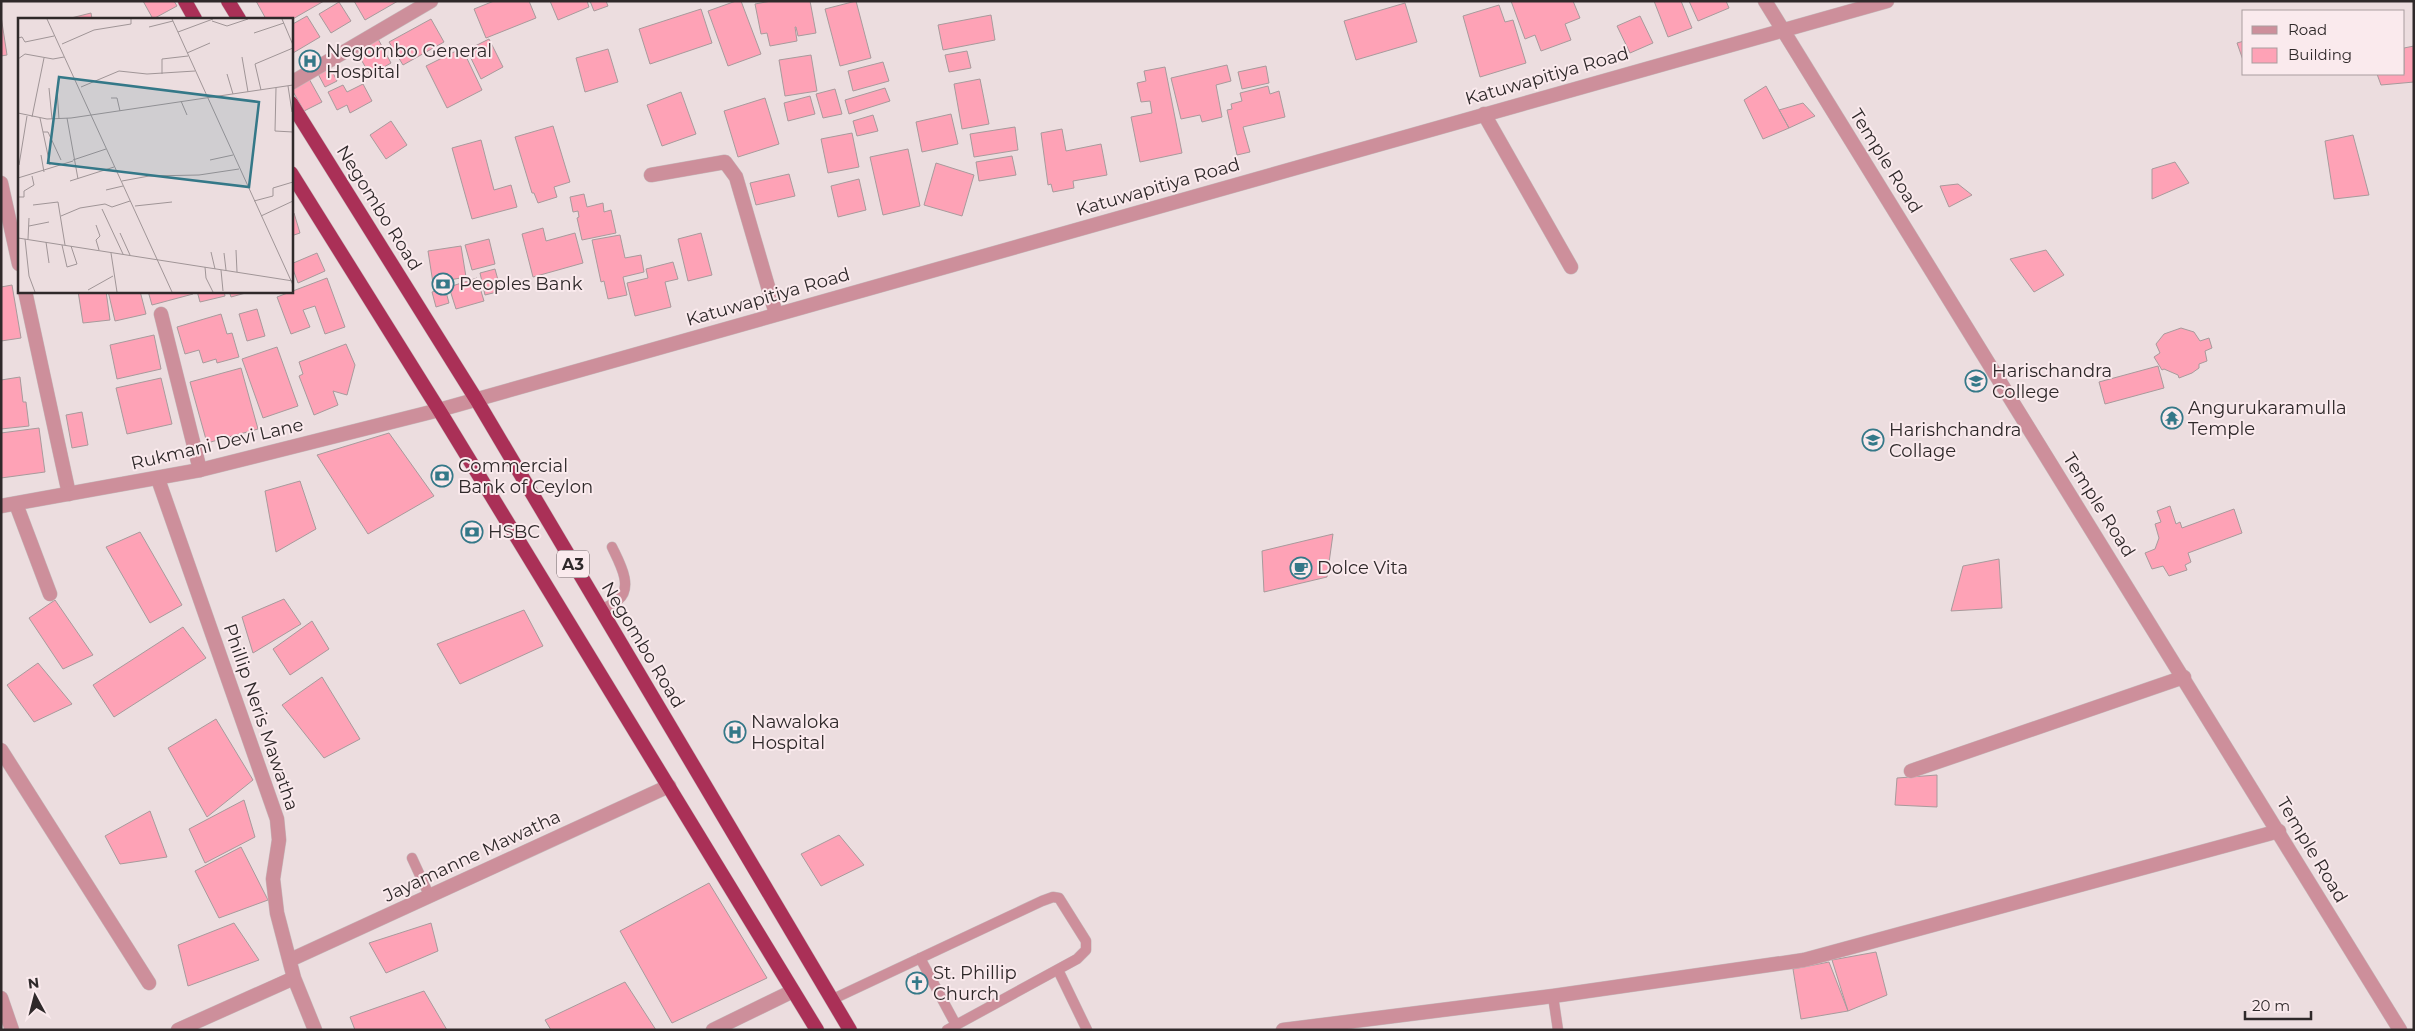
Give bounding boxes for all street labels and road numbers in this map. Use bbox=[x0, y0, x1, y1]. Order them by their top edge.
street label: Katuwapitiya Road bbox=[1463, 42, 1631, 110]
street label: Temple Road bbox=[1845, 105, 1927, 217]
street label: Negombo Road bbox=[332, 141, 426, 275]
street label: Katuwapitiya Road bbox=[1074, 153, 1242, 221]
street label: Katuwapitiya Road bbox=[684, 263, 852, 331]
street label: Rukmani Devi Lane bbox=[129, 413, 305, 475]
street label: Temple Road bbox=[2058, 449, 2140, 561]
road number: A3 bbox=[557, 550, 589, 578]
street label: Negombo Road bbox=[597, 578, 689, 712]
street label: Phillip Neris Mawatha bbox=[219, 621, 303, 813]
street label: Temple Road bbox=[2272, 793, 2352, 907]
street label: Jayamanne Mawatha bbox=[379, 805, 564, 907]

